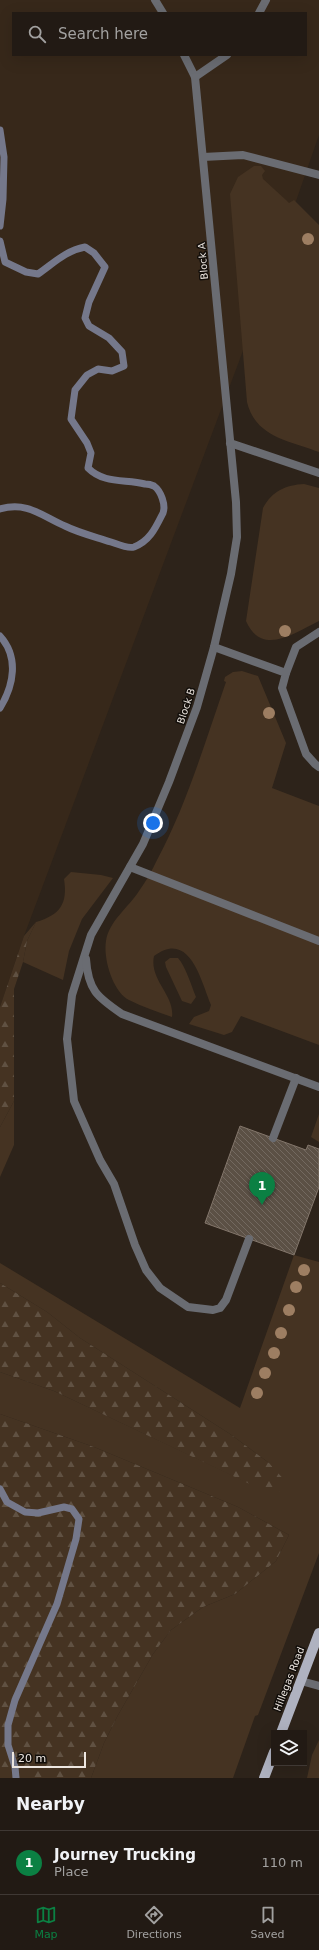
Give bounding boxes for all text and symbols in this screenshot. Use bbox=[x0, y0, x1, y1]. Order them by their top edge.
search box bbox=[12, 12, 307, 56]
icon: search bbox=[26, 23, 48, 45]
text: Search here bbox=[58, 25, 148, 43]
street label: Block A bbox=[196, 242, 210, 280]
street label: Block B bbox=[175, 687, 197, 725]
your location bbox=[143, 813, 163, 833]
pin: 1 bbox=[249, 1172, 275, 1205]
street label: Hillegas Road bbox=[272, 1645, 306, 1713]
map controls bbox=[271, 1730, 307, 1766]
button: layers bbox=[271, 1730, 307, 1766]
scale bar bbox=[12, 1750, 86, 1769]
text: 20 m bbox=[18, 1752, 46, 1765]
text: Nearby bbox=[16, 1794, 85, 1814]
text: Journey Trucking bbox=[54, 1846, 196, 1864]
text: 1 bbox=[24, 1855, 34, 1870]
text: 110 m bbox=[261, 1855, 303, 1870]
text: Place bbox=[54, 1864, 89, 1879]
tab: Map bbox=[34, 1904, 58, 1941]
tab: Directions bbox=[126, 1904, 182, 1941]
tab: Saved bbox=[251, 1904, 285, 1941]

